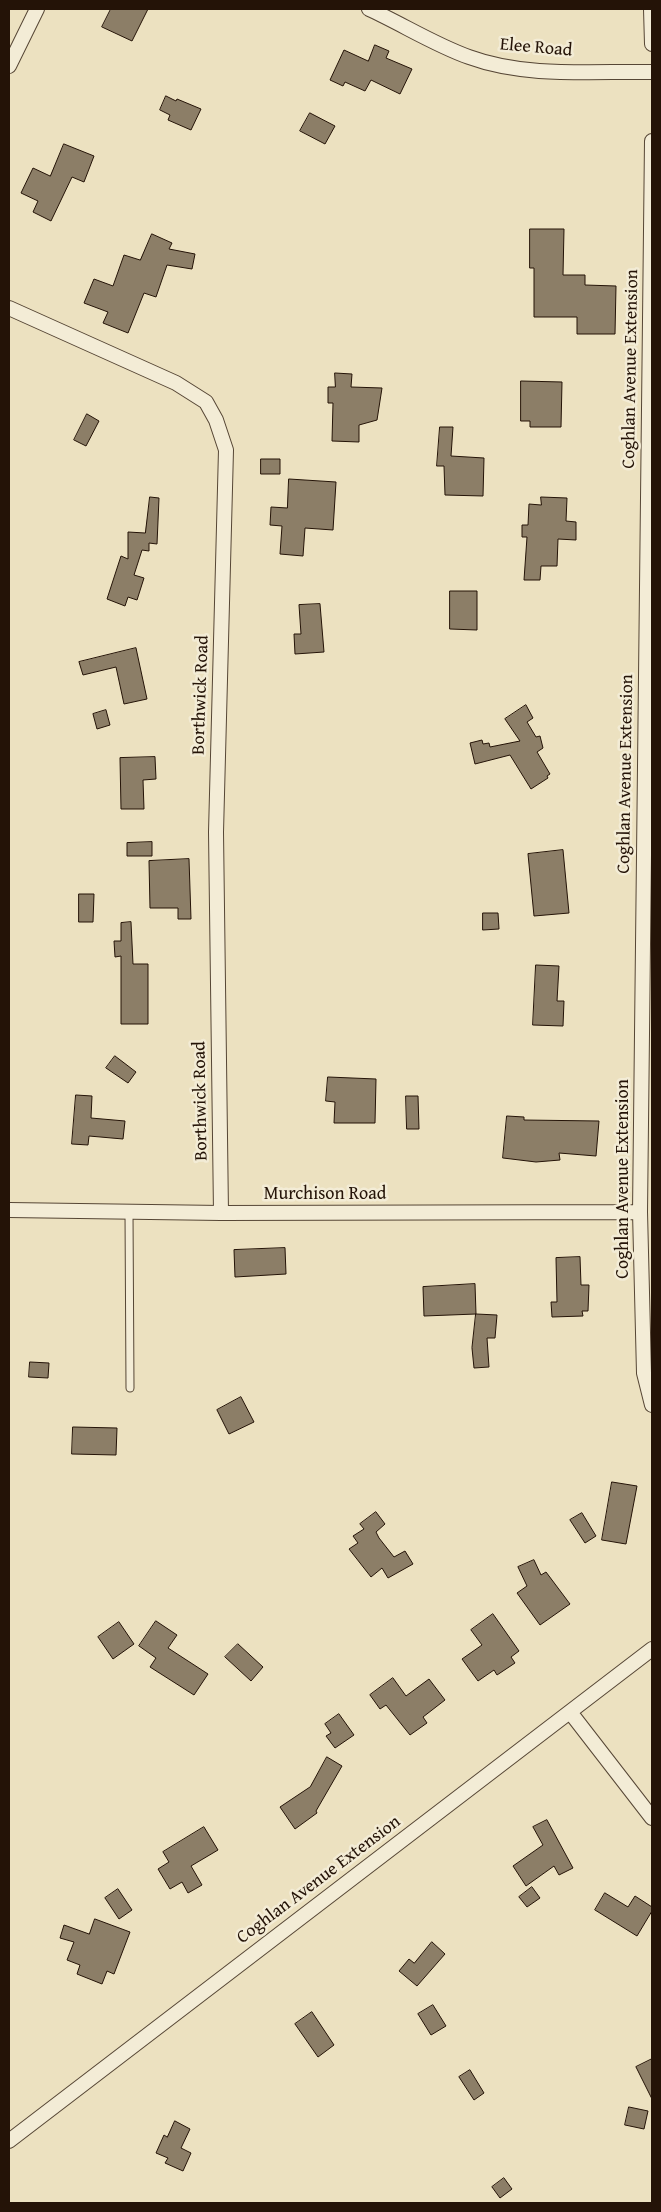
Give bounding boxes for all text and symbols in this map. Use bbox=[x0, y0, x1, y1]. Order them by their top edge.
street label: Elee Road bbox=[499, 34, 573, 62]
street label: Coghlan Avenue Extension bbox=[618, 269, 644, 469]
street label: Borthwick Road bbox=[188, 635, 214, 755]
street label: Coghlan Avenue Extension bbox=[613, 674, 639, 874]
street label: Borthwick Road bbox=[189, 1041, 213, 1161]
street label: Coghlan Avenue Extension bbox=[612, 1079, 634, 1279]
street label: Murchison Road bbox=[264, 1183, 386, 1205]
street label: Coghlan Avenue Extension bbox=[233, 1811, 405, 1949]

